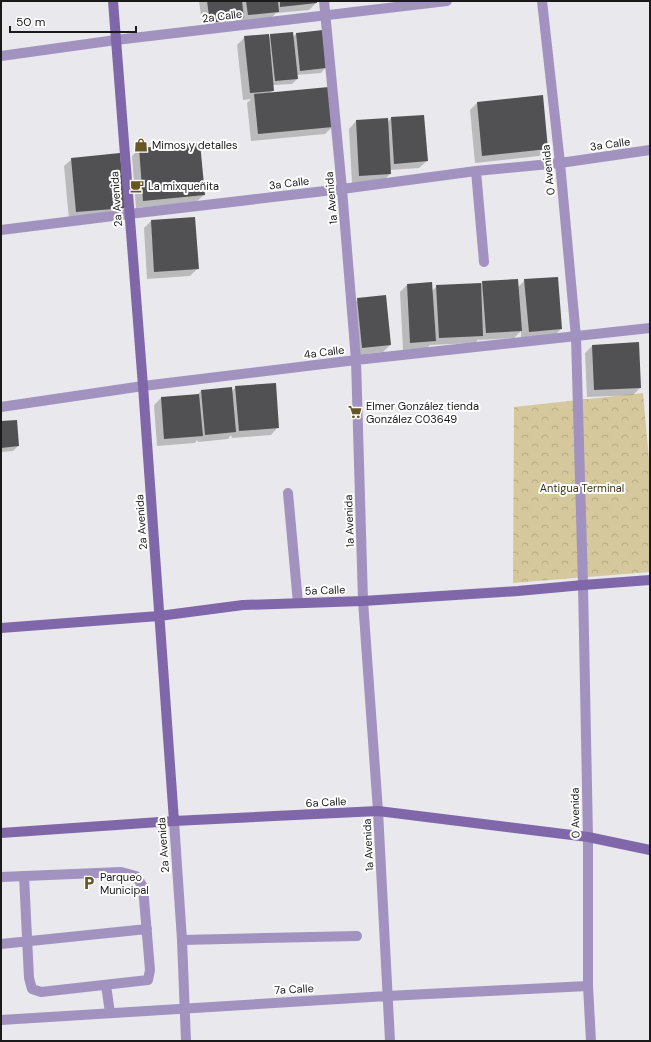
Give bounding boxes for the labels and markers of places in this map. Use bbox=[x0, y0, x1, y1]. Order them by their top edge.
shop icon: Mimos y detalles bbox=[133, 137, 149, 153]
place label: Mimos y detalles bbox=[152, 138, 238, 152]
cafe icon: La mixqueñita bbox=[129, 178, 145, 194]
place label: La mixqueñita bbox=[148, 179, 219, 193]
place label: Elmer González tienda González C03649 bbox=[366, 399, 479, 426]
supermarket icon: Elmer González tienda González C03649 bbox=[347, 404, 363, 420]
place label: Parqueo Municipal bbox=[100, 870, 149, 897]
parking icon: Parqueo Municipal bbox=[81, 875, 97, 891]

